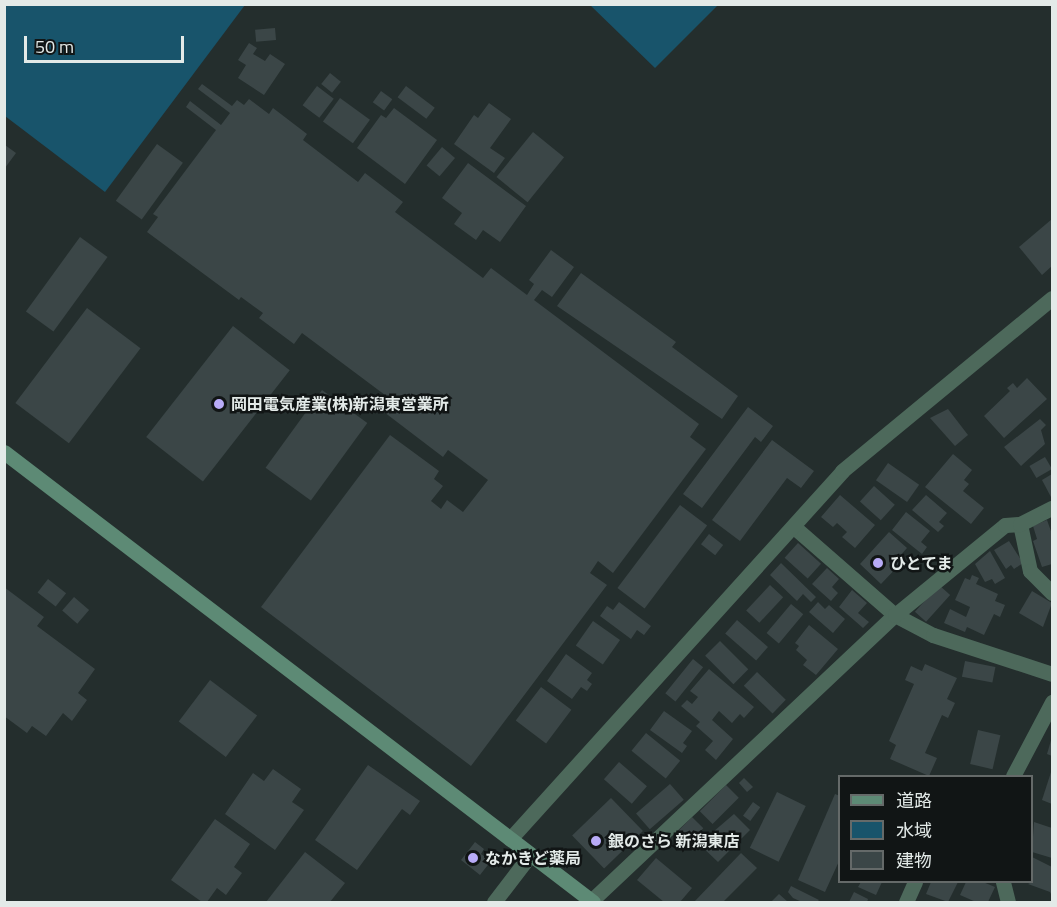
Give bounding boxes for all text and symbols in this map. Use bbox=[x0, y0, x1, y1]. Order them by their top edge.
scale bar bbox=[27, 24, 188, 62]
text: 50 m bbox=[35, 33, 74, 60]
place label: 岡田電気産業(株)新潟東営業所 bbox=[231, 394, 449, 414]
marker: 岡田電気産業(株)新潟東営業所 bbox=[212, 397, 226, 411]
place label: ひとてま bbox=[890, 553, 954, 573]
marker: ひとてま bbox=[871, 556, 885, 570]
legend bbox=[838, 775, 1033, 883]
text: 道路 bbox=[896, 787, 932, 814]
text: 水域 bbox=[896, 817, 932, 844]
place label: 銀のさら 新潟東店 bbox=[608, 831, 740, 851]
marker: 銀のさら 新潟東店 bbox=[589, 834, 603, 848]
text: 建物 bbox=[896, 847, 932, 874]
place label: なかきど薬局 bbox=[485, 848, 581, 868]
marker: なかきど薬局 bbox=[466, 851, 480, 865]

